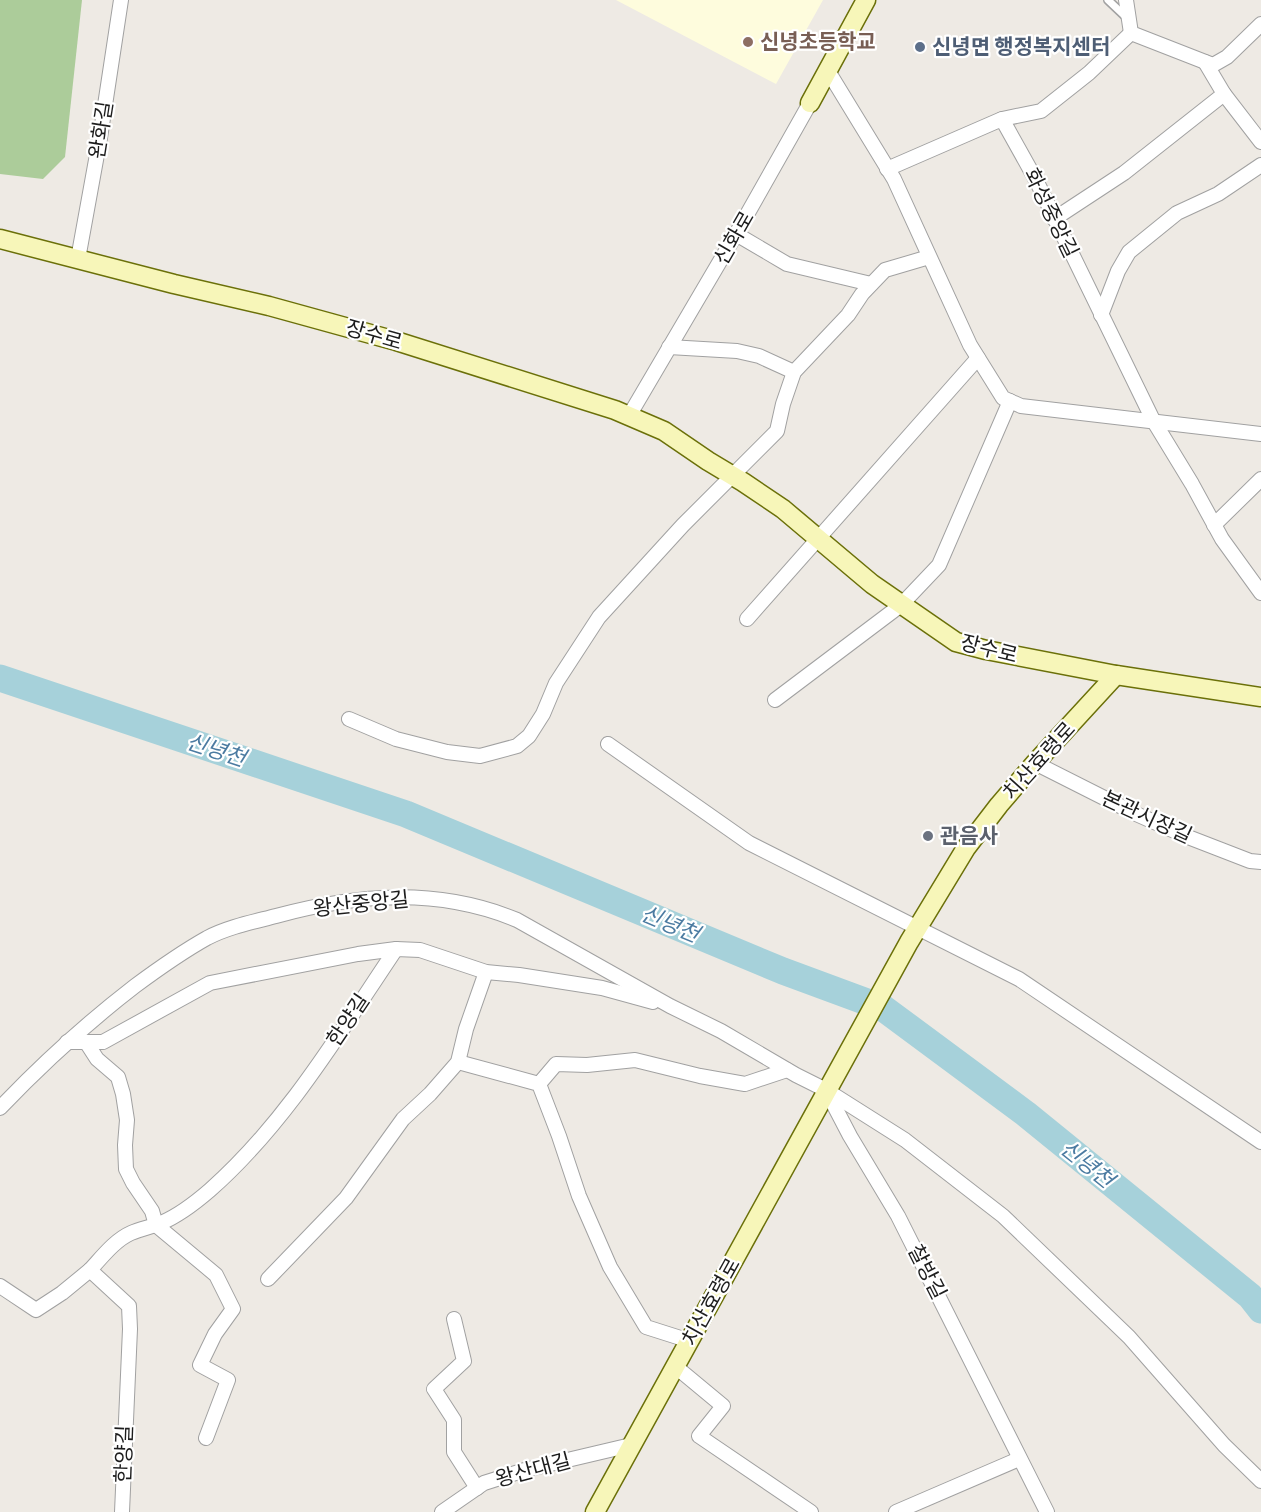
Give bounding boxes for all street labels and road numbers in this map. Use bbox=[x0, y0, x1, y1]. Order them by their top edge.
street label: 완화길 bbox=[84, 99, 118, 161]
street label: 화성중앙길 bbox=[1018, 164, 1084, 262]
street label: 신화로 bbox=[708, 206, 760, 270]
street label: 장수로 bbox=[343, 315, 405, 355]
street label: 장수로 bbox=[958, 629, 1020, 669]
street label: 치산효령로 bbox=[997, 716, 1081, 806]
street label: 본관시장길 bbox=[1098, 785, 1196, 849]
street label: 왕산중앙길 bbox=[312, 886, 410, 922]
street label: 한양길 bbox=[321, 989, 375, 1051]
street label: 찰방길 bbox=[902, 1240, 952, 1304]
street label: 치산효령로 bbox=[676, 1253, 746, 1351]
street label: 한양길 bbox=[110, 1425, 138, 1483]
street label: 왕산대길 bbox=[492, 1447, 574, 1493]

